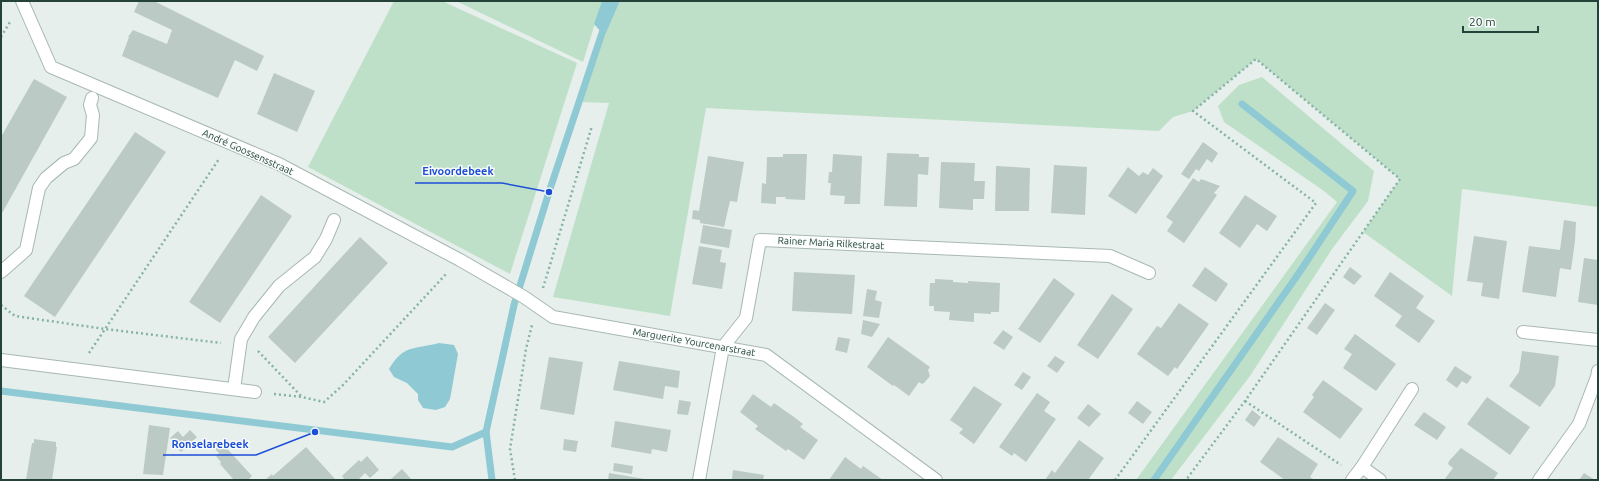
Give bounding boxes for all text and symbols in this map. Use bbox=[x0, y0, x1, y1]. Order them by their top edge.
scale bar bbox=[1463, 8, 1538, 34]
text: 20 m bbox=[1469, 15, 1496, 28]
street label: André Goossensstraat bbox=[201, 127, 295, 177]
callout: Eivoordebeek bbox=[415, 160, 502, 183]
text: Eivoordebeek bbox=[422, 165, 494, 177]
street label: Rainer Maria Rilkestraat bbox=[778, 235, 885, 251]
street label: Marguerite Yourcenarstraat bbox=[632, 326, 756, 358]
callout: Ronselarebeek bbox=[163, 432, 256, 455]
text: Ronselarebeek bbox=[171, 438, 249, 450]

